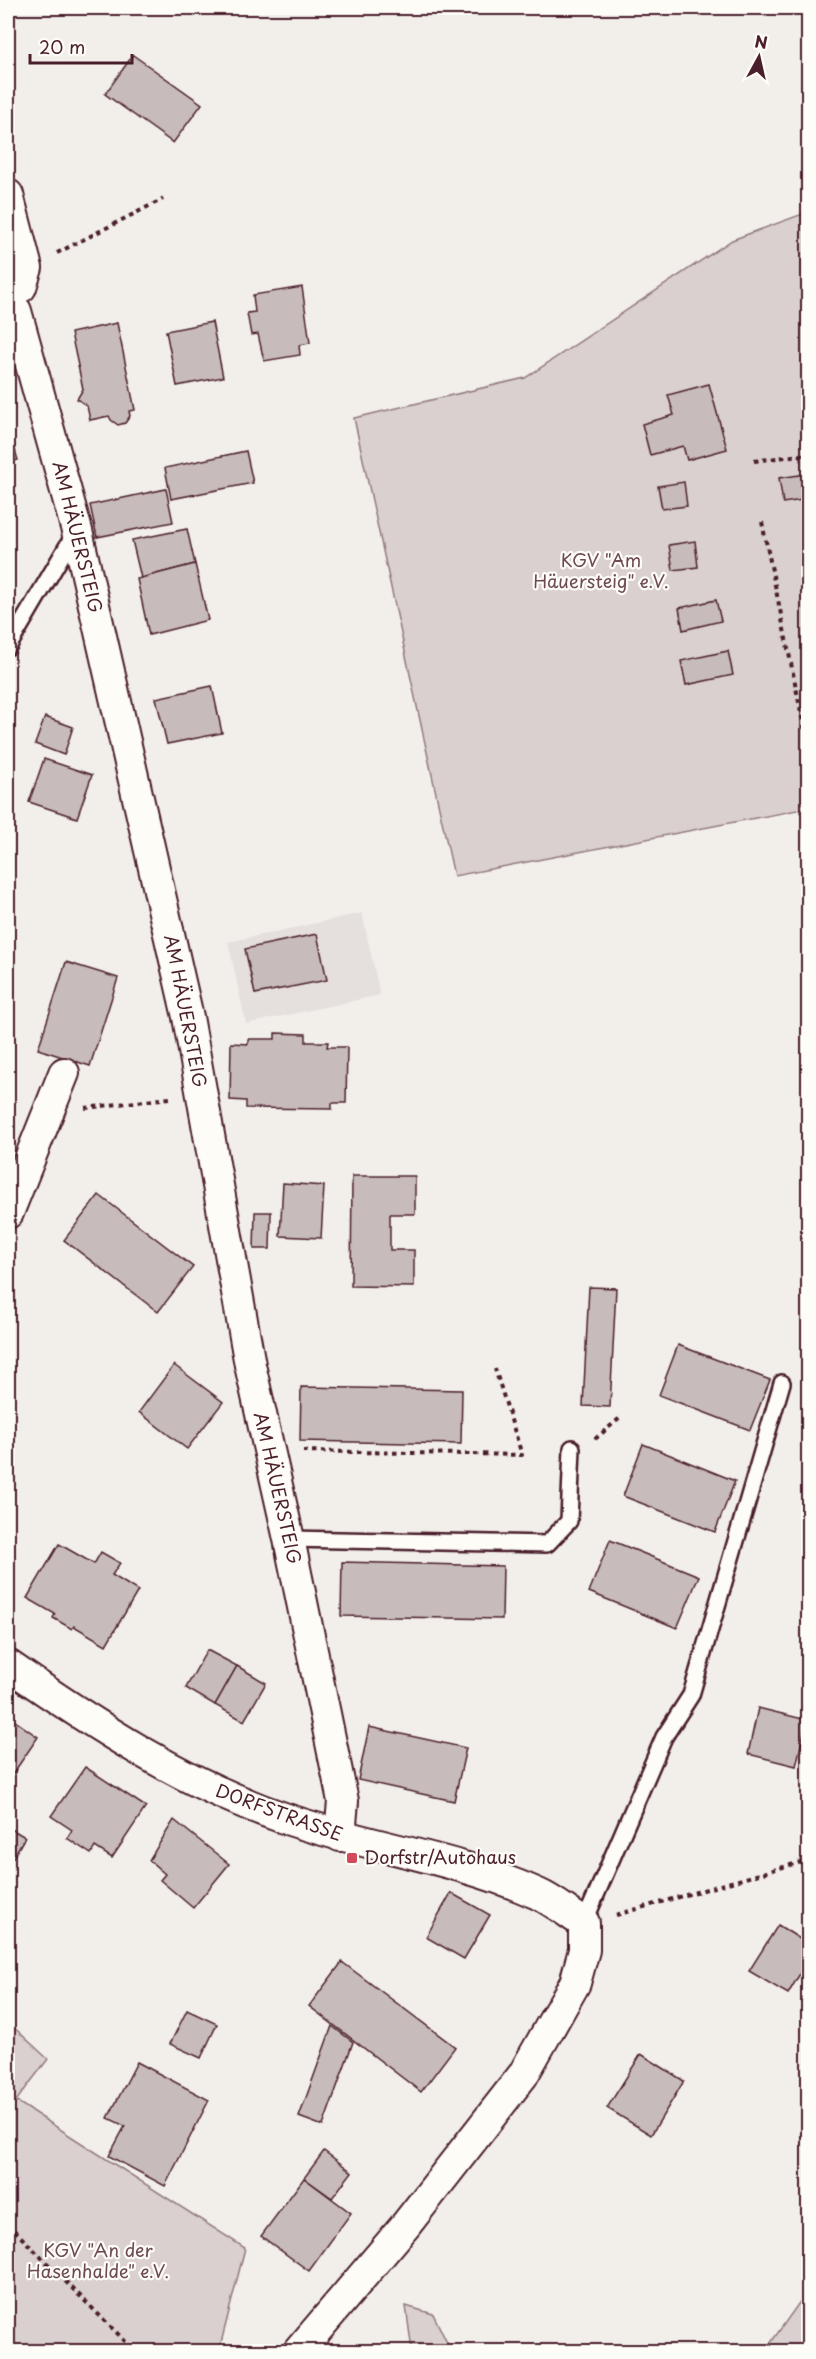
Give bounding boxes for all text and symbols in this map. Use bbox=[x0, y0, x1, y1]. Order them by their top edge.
scale bar bbox=[30, 27, 132, 65]
north arrow bbox=[729, 27, 789, 87]
text: N bbox=[753, 28, 769, 54]
text: 20 m bbox=[39, 33, 85, 60]
street label: AM HÄUERSTEIG bbox=[47, 458, 110, 615]
park label: KGV "Am Häuersteig" e.V. bbox=[533, 546, 669, 594]
street label: AM HÄUERSTEIG bbox=[158, 932, 215, 1090]
street label: AM HÄUERSTEIG bbox=[248, 1409, 309, 1566]
street label: DORFSTRASSE bbox=[212, 1776, 347, 1847]
place label: Dorfstr/Autohaus bbox=[364, 1843, 516, 1870]
marker: Dorfstr/Autohaus bbox=[345, 1851, 359, 1865]
park label: KGV "An der Hasenhalde" e.V. bbox=[27, 2236, 169, 2284]

